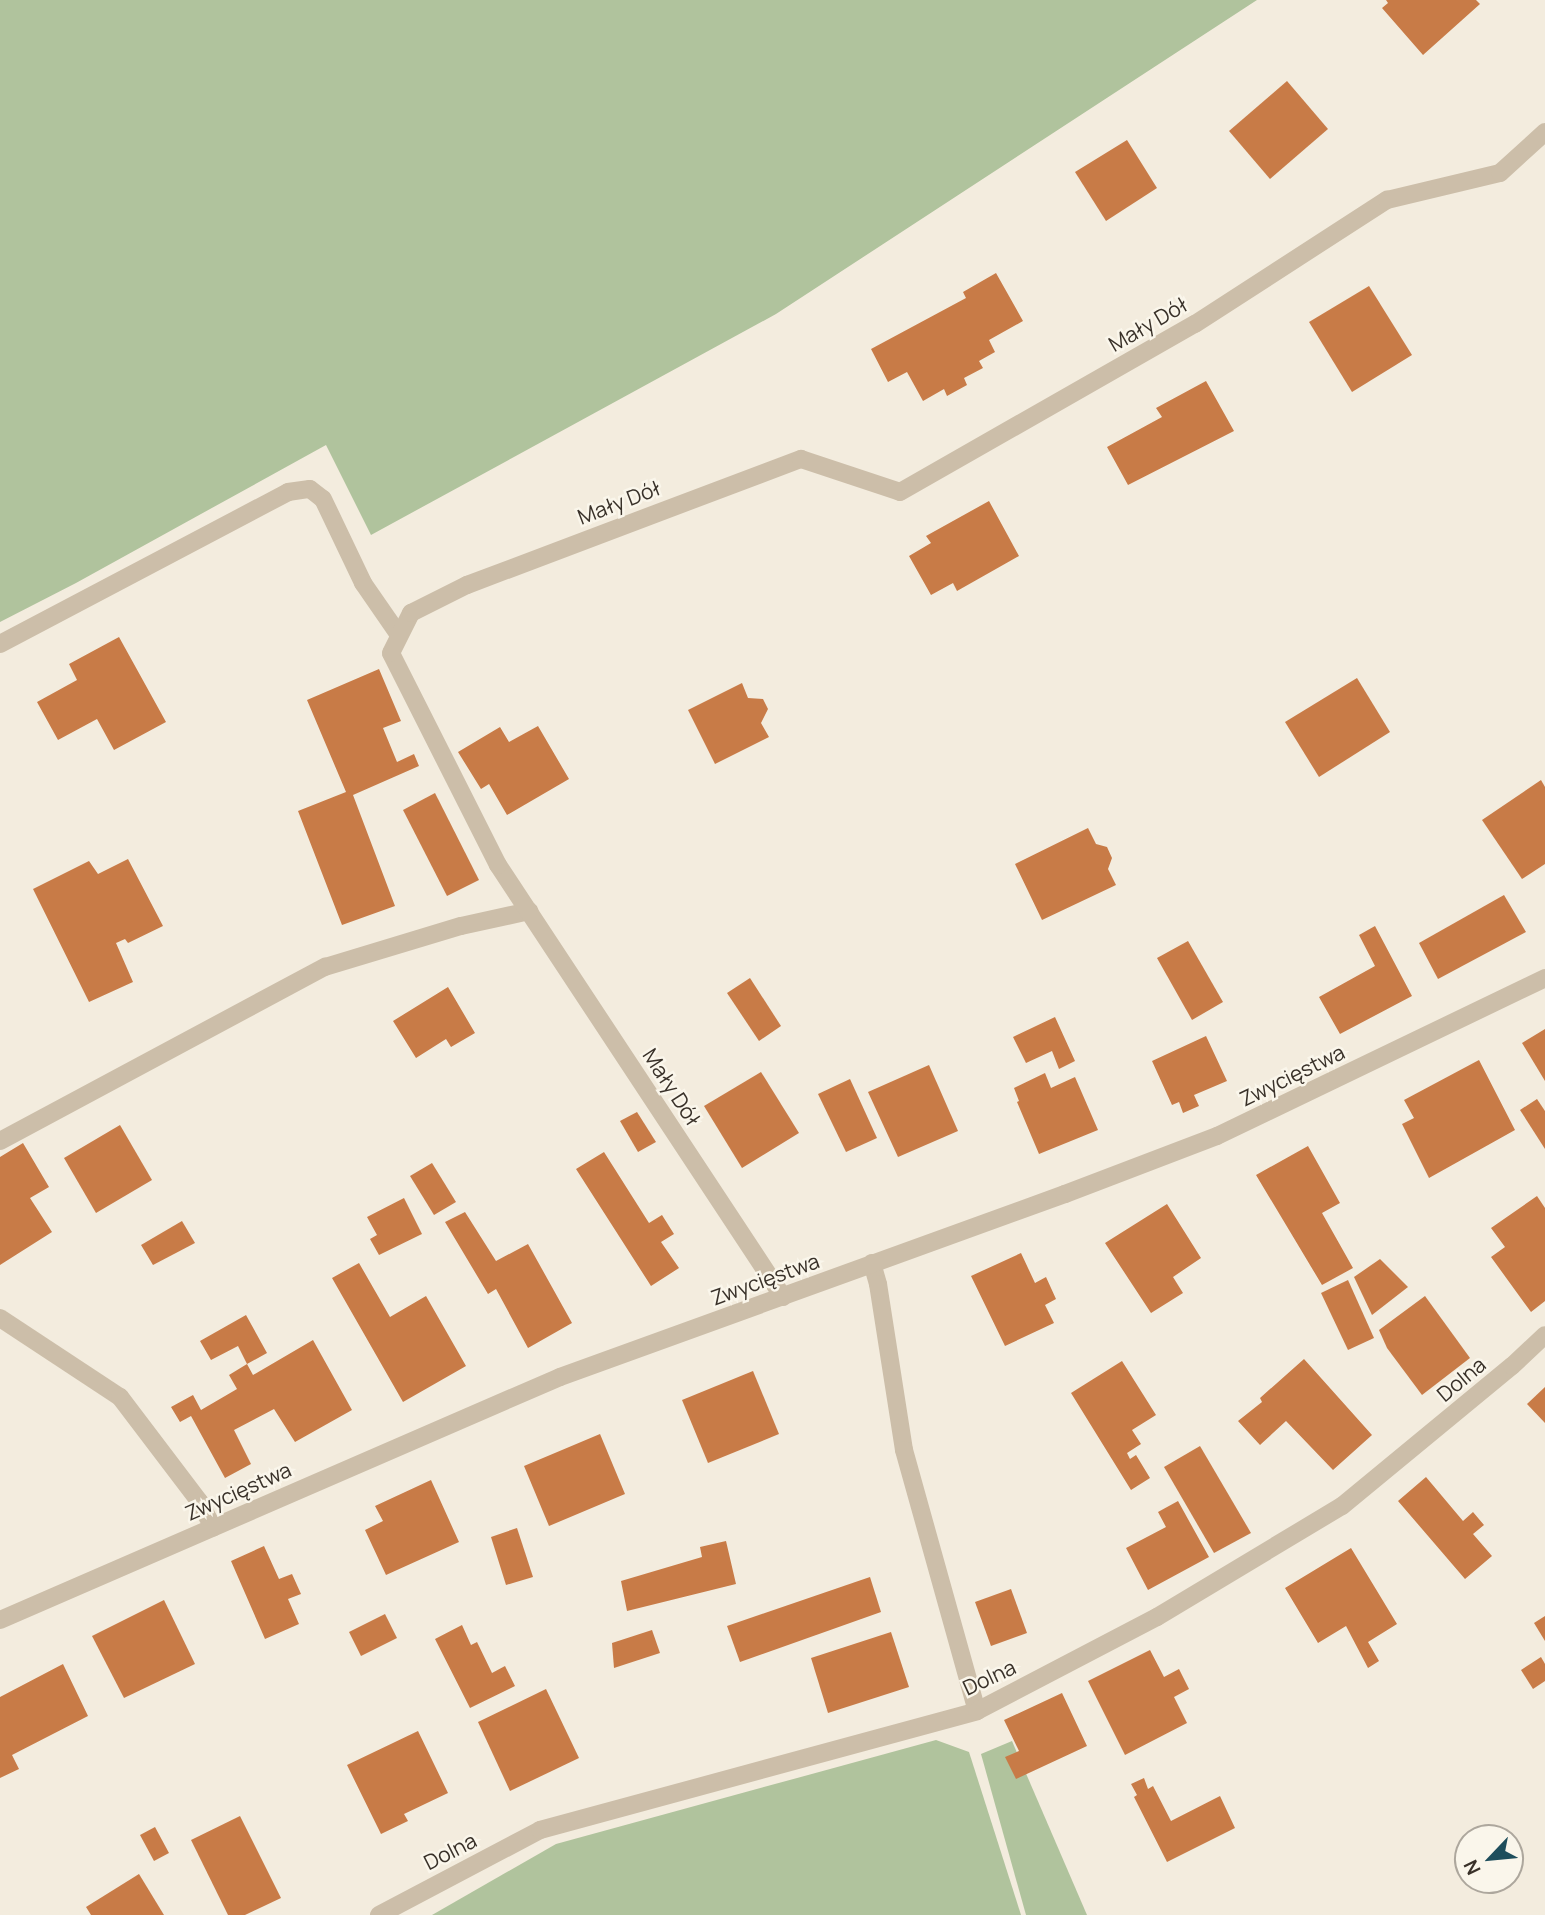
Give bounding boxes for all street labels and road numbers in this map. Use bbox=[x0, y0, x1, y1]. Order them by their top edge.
street label: Mały Dół bbox=[1104, 291, 1192, 357]
street label: Mały Dół bbox=[574, 475, 664, 529]
street label: Zwycięstwa bbox=[1236, 1039, 1348, 1111]
street label: Mały Dół bbox=[638, 1044, 706, 1130]
street label: Zwycięstwa bbox=[707, 1248, 823, 1310]
street label: Dolna bbox=[1432, 1351, 1490, 1407]
street label: Zwycięstwa bbox=[181, 1456, 295, 1526]
street label: Dolna bbox=[958, 1654, 1020, 1700]
street label: Dolna bbox=[420, 1827, 480, 1875]

